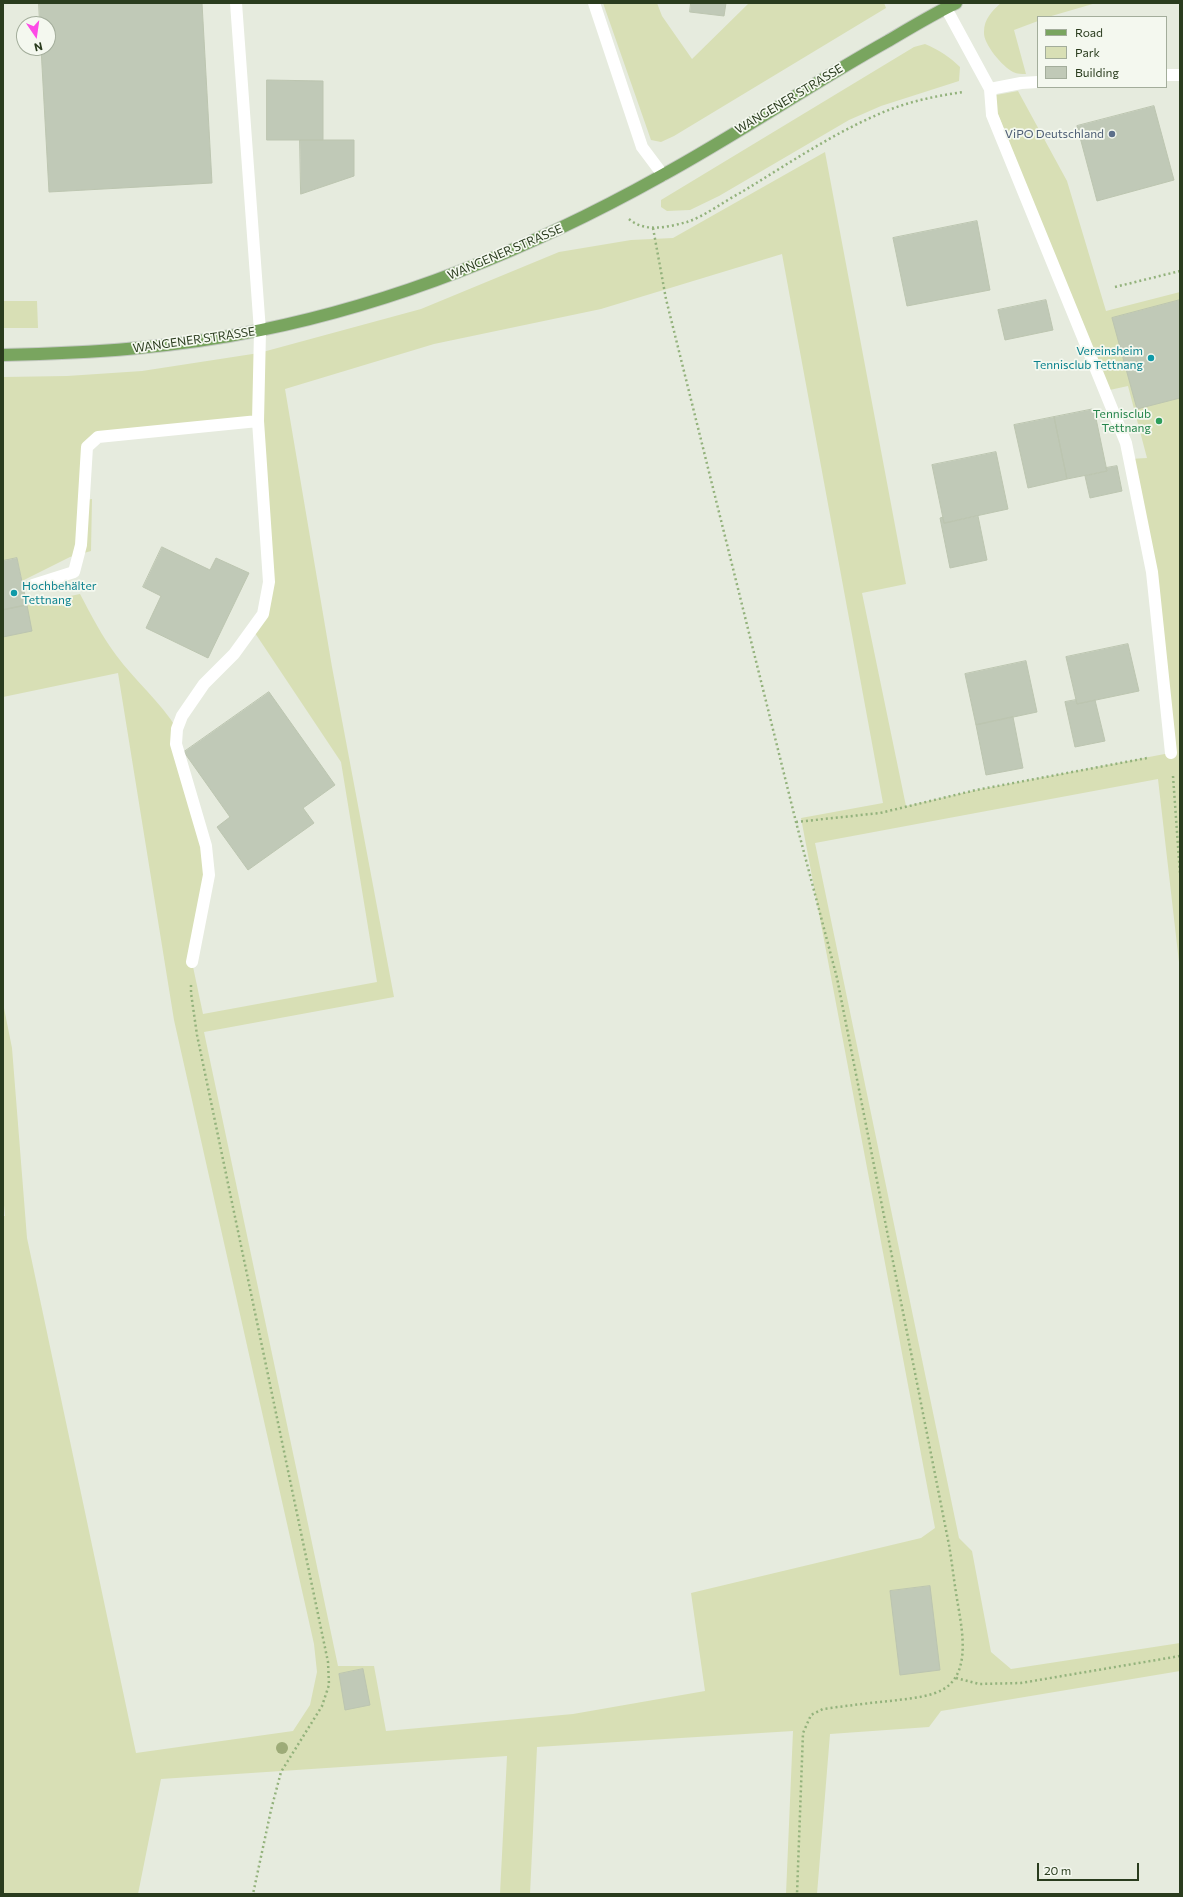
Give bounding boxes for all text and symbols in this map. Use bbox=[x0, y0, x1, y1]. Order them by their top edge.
north arrow bbox=[16, 16, 56, 56]
legend bbox=[1037, 16, 1167, 88]
text: Road bbox=[1075, 25, 1103, 39]
text: N bbox=[33, 40, 44, 54]
text: Park bbox=[1075, 45, 1100, 59]
street label: WANGENER STRASSE bbox=[732, 61, 846, 137]
text: Building bbox=[1075, 65, 1119, 79]
place label: ViPO Deutschland bbox=[1005, 127, 1104, 141]
marker: ViPO Deutschland bbox=[1107, 129, 1117, 139]
street label: WANGENER STRASSE bbox=[445, 221, 565, 283]
street label: WANGENER STRASSE bbox=[132, 324, 256, 356]
place label: Vereinsheim Tennisclub Tettnang bbox=[1033, 344, 1143, 372]
marker: Vereinsheim Tennisclub Tettnang bbox=[1146, 353, 1156, 363]
place label: Tennisclub Tettnang bbox=[1093, 407, 1151, 435]
marker: Tennisclub Tettnang bbox=[1154, 416, 1164, 426]
place label: Hochbehälter Tettnang bbox=[22, 579, 97, 607]
marker: Hochbehälter Tettnang bbox=[9, 588, 19, 598]
scale bar bbox=[1039, 1855, 1141, 1881]
text: 20 m bbox=[1044, 1863, 1071, 1877]

